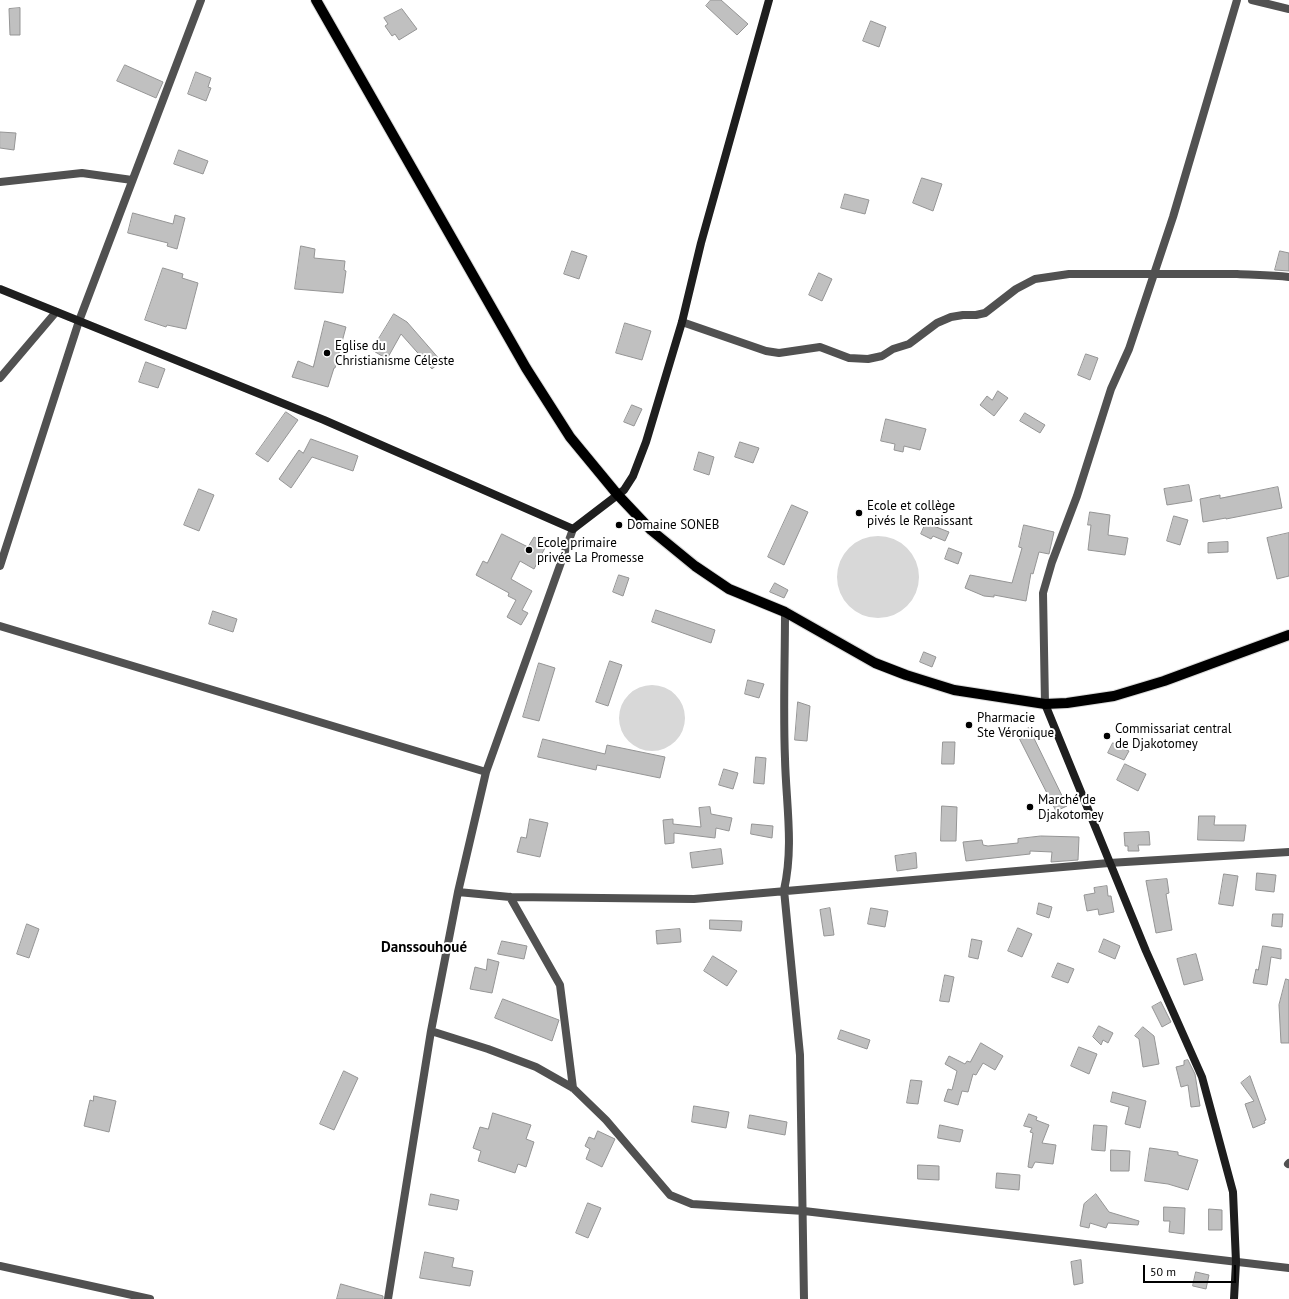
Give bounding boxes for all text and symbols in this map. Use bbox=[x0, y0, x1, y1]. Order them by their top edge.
place label: Eglise du Christianisme Céleste bbox=[335, 338, 454, 369]
marker: Eglise du Christianisme Céleste bbox=[322, 348, 332, 358]
place label: Ecole et collège pivés le Renaissant bbox=[867, 498, 973, 529]
marker: Ecole et collège pivés le Renaissant bbox=[854, 508, 864, 518]
place label: Domaine SONEB bbox=[627, 517, 719, 533]
marker: Domaine SONEB bbox=[614, 520, 624, 530]
place label: Ecole primaire privée La Promesse bbox=[537, 535, 644, 566]
marker: Ecole primaire privée La Promesse bbox=[524, 545, 534, 555]
place label: Pharmacie Ste Véronique bbox=[977, 710, 1054, 741]
marker: Pharmacie Ste Véronique bbox=[964, 720, 974, 730]
place label: Commissariat central de Djakotomey bbox=[1115, 721, 1232, 752]
marker: Commissariat central de Djakotomey bbox=[1102, 731, 1112, 741]
place label: Marché de Djakotomey bbox=[1038, 792, 1104, 823]
marker: Marché de Djakotomey bbox=[1025, 802, 1035, 812]
district label: Danssouhoué bbox=[381, 939, 467, 957]
scale bar bbox=[1145, 1257, 1238, 1283]
text: 50 m bbox=[1150, 1264, 1176, 1279]

